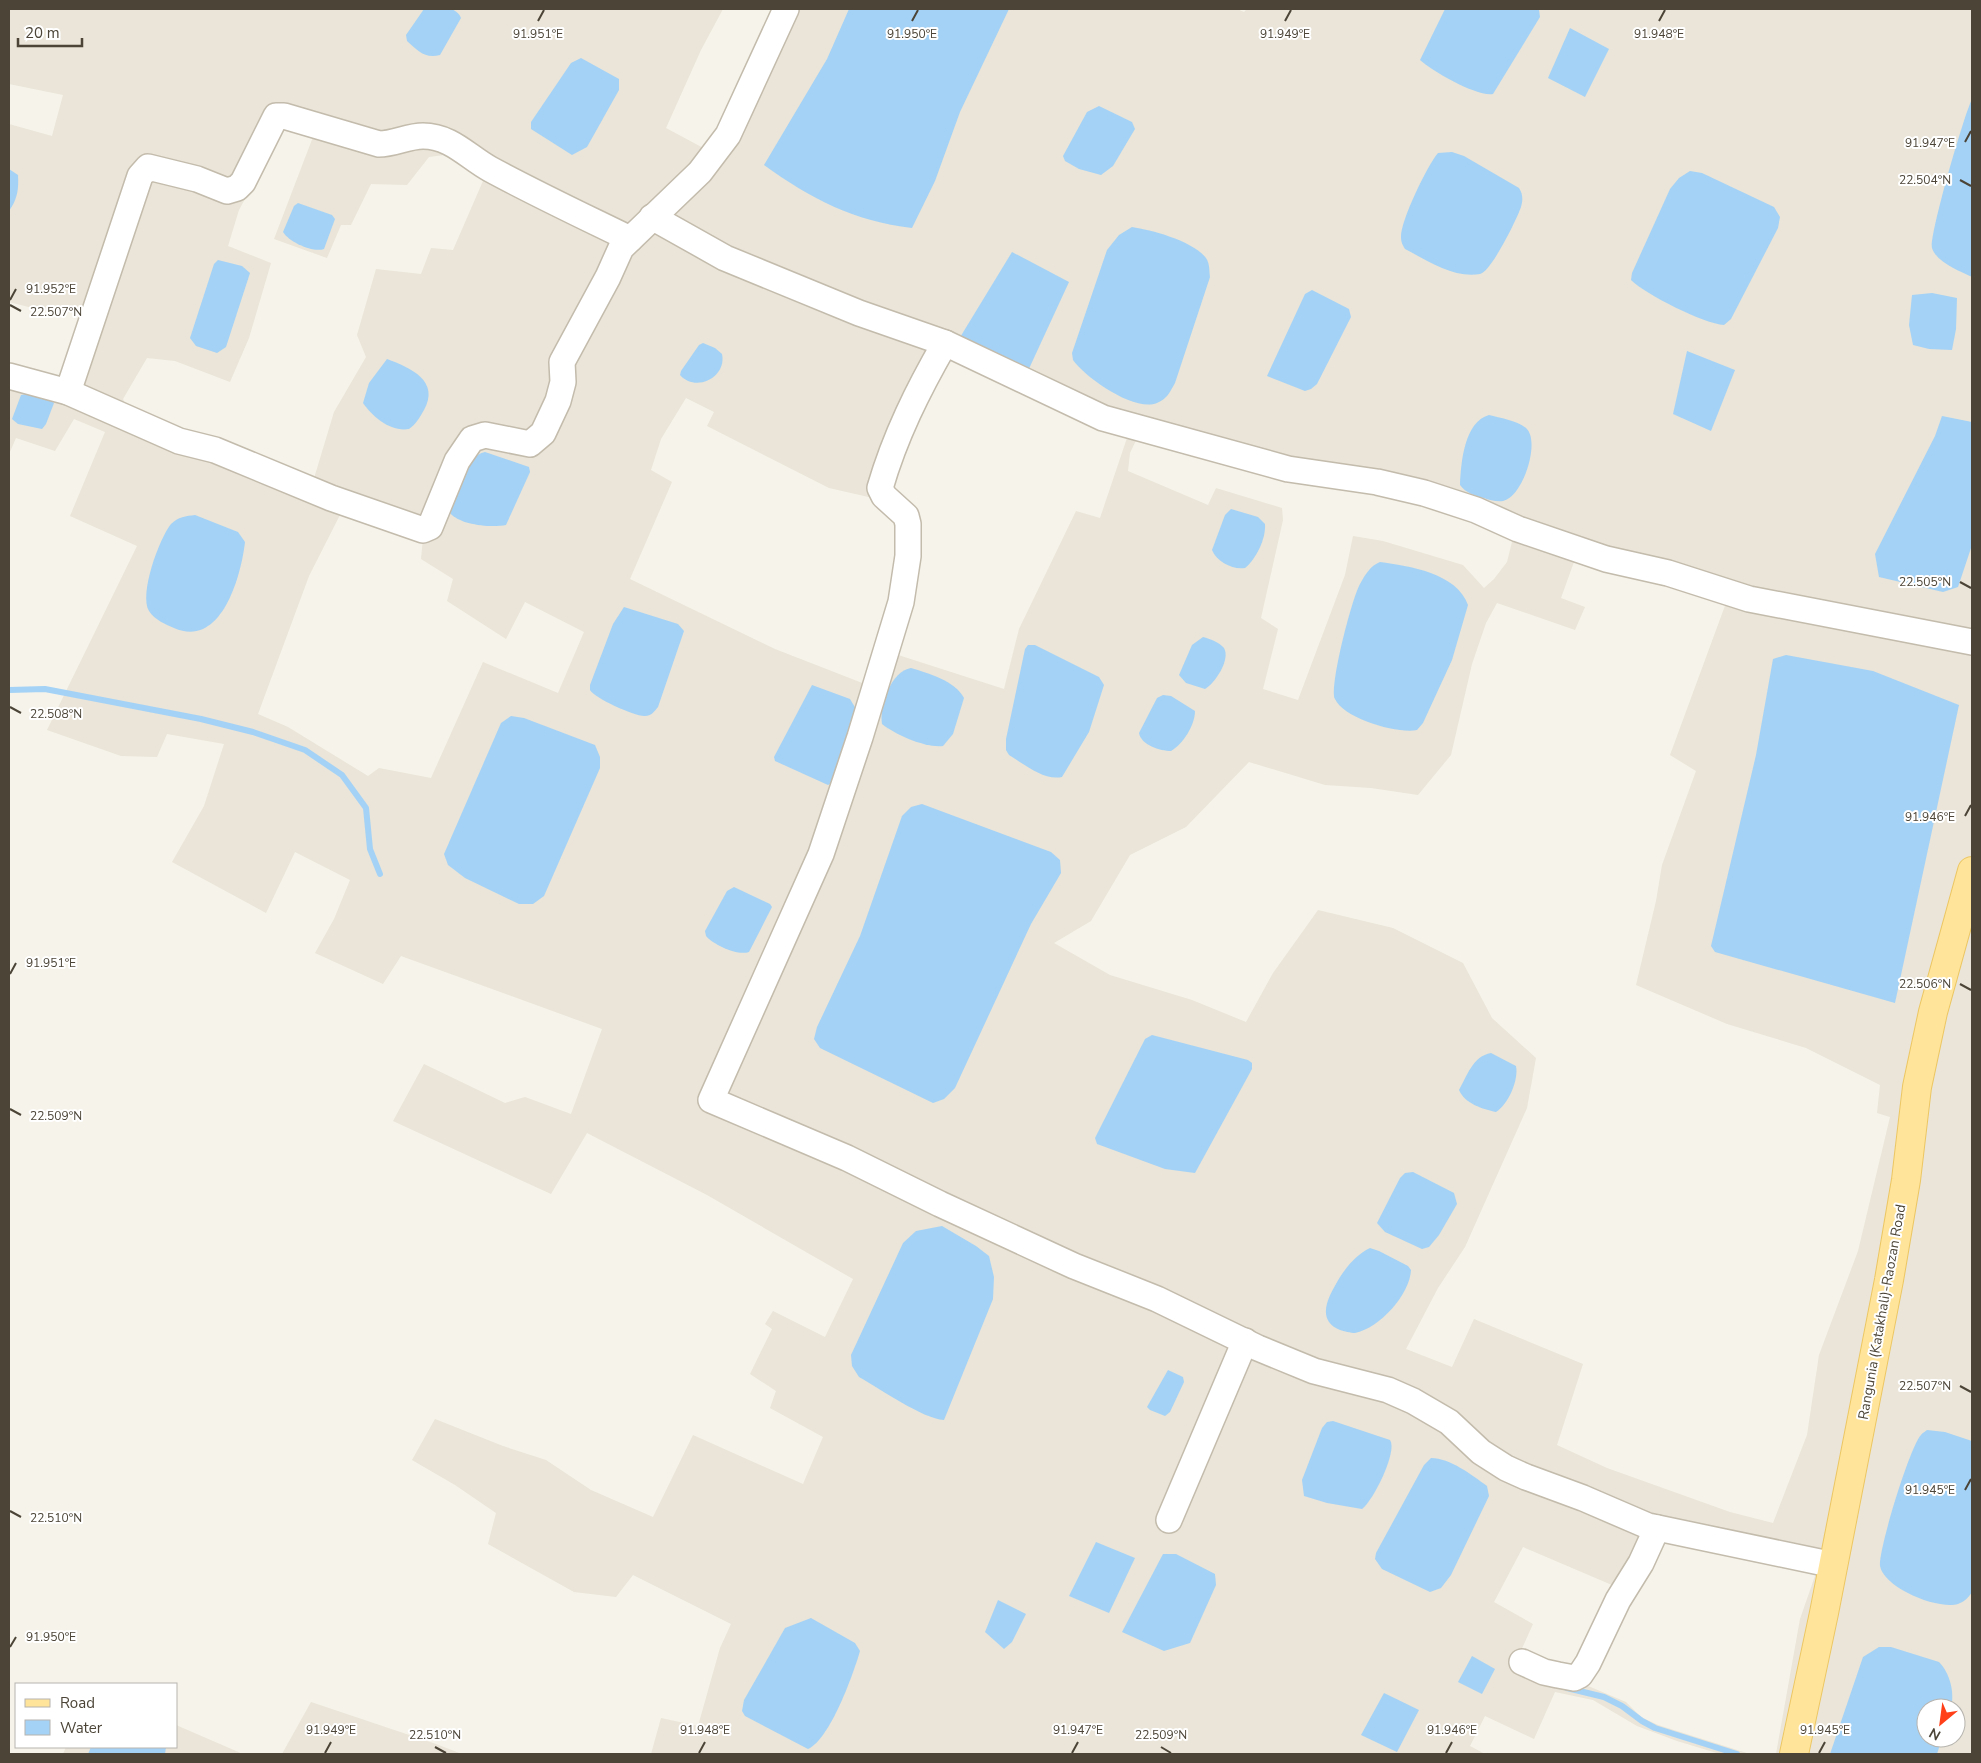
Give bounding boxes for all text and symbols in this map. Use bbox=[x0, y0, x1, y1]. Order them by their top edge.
scale bar bbox=[18, 15, 81, 47]
text: 20 m bbox=[25, 23, 60, 43]
text: 91.951°E bbox=[513, 26, 563, 42]
text: 91.950°E bbox=[887, 26, 937, 42]
text: 91.949°E bbox=[1260, 26, 1310, 42]
text: 91.948°E bbox=[1634, 26, 1684, 42]
text: 91.947°E bbox=[1905, 135, 1955, 151]
text: 22.504°N bbox=[1899, 172, 1951, 188]
text: 91.952°E bbox=[26, 281, 76, 297]
text: 22.507°N bbox=[30, 304, 82, 320]
text: 22.505°N bbox=[1899, 574, 1951, 590]
text: 22.508°N bbox=[30, 706, 82, 722]
text: 91.946°E bbox=[1905, 809, 1955, 825]
text: 91.951°E bbox=[26, 955, 76, 971]
text: 22.506°N bbox=[1899, 976, 1951, 992]
text: 22.509°N bbox=[30, 1108, 82, 1124]
street label: Rangunia (Katakhali)-Raozan Road bbox=[1854, 1203, 1910, 1421]
text: 22.507°N bbox=[1899, 1378, 1951, 1394]
text: 91.945°E bbox=[1905, 1482, 1955, 1498]
text: 22.510°N bbox=[30, 1510, 82, 1526]
text: 91.950°E bbox=[26, 1629, 76, 1645]
legend bbox=[15, 1683, 178, 1748]
text: Road bbox=[60, 1693, 95, 1713]
north arrow bbox=[1916, 1698, 1966, 1748]
text: Water bbox=[60, 1718, 103, 1738]
text: 91.949°E bbox=[306, 1722, 356, 1738]
text: 91.948°E bbox=[680, 1722, 730, 1738]
text: 91.947°E bbox=[1053, 1722, 1103, 1738]
text: 91.946°E bbox=[1427, 1722, 1477, 1738]
text: 91.945°E bbox=[1800, 1722, 1850, 1738]
text: N bbox=[1926, 1723, 1944, 1745]
text: 22.510°N bbox=[409, 1727, 461, 1743]
text: 22.509°N bbox=[1135, 1727, 1187, 1743]

